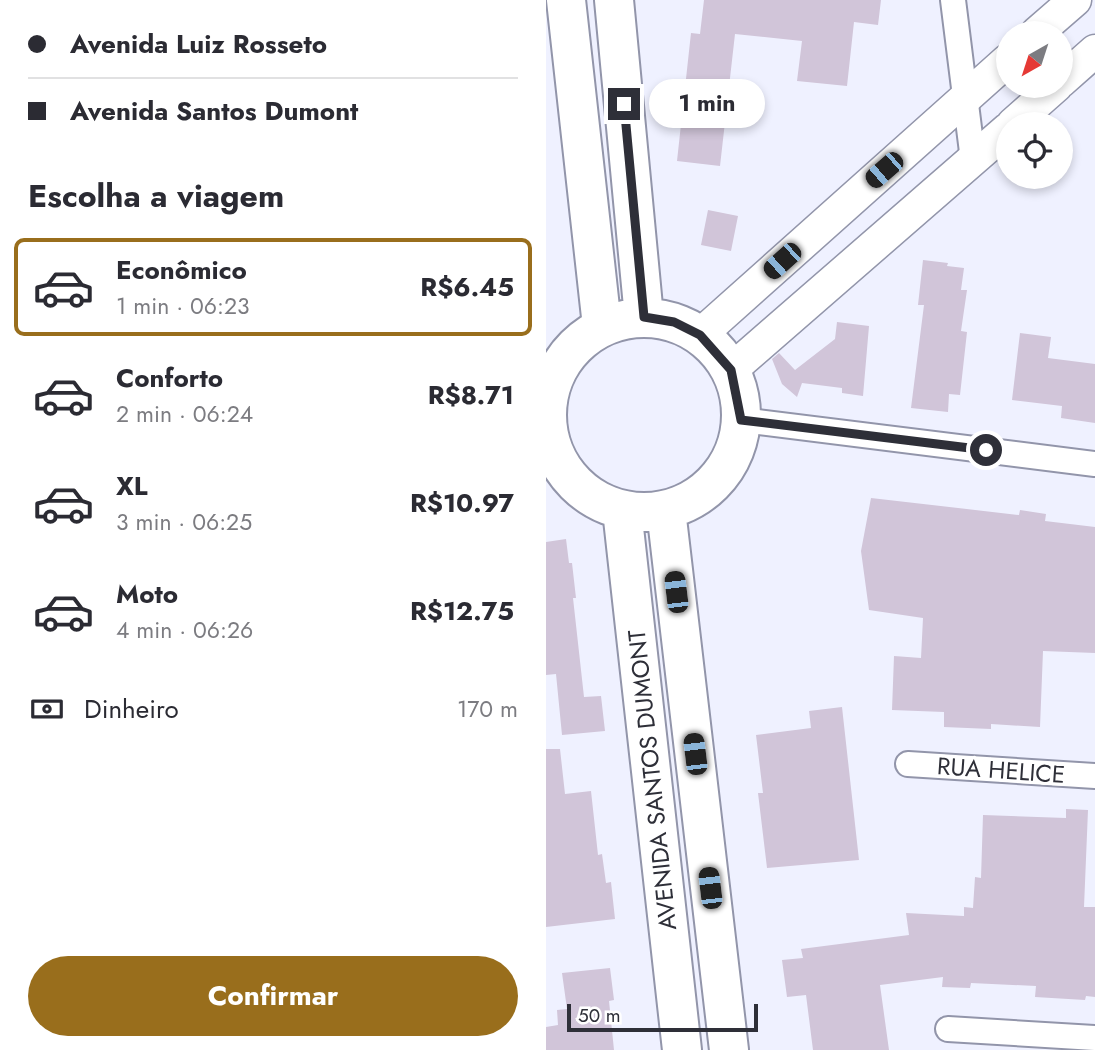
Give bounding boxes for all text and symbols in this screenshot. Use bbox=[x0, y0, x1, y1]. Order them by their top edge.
north arrow bbox=[996, 21, 1073, 98]
map controls bbox=[996, 21, 1073, 189]
text: Avenida Luiz Rosseto bbox=[70, 25, 327, 63]
callout: 1 min bbox=[648, 80, 764, 128]
text: 1 min bbox=[678, 86, 736, 120]
route end bbox=[608, 88, 640, 120]
text: Avenida Santos Dumont bbox=[70, 92, 358, 130]
button: locate bbox=[996, 112, 1073, 189]
car bbox=[862, 148, 907, 192]
text: Escolha a viagem bbox=[28, 173, 284, 219]
car bbox=[760, 239, 805, 283]
text: Econômico bbox=[116, 251, 247, 289]
icon: car bbox=[32, 256, 95, 319]
text: R$6.45 bbox=[420, 268, 514, 306]
text: 1 min · 06:23 bbox=[116, 289, 250, 323]
text: Conforto bbox=[116, 359, 223, 397]
icon: car bbox=[32, 364, 95, 427]
text: R$8.71 bbox=[428, 376, 514, 414]
text: 2 min · 06:24 bbox=[116, 397, 253, 431]
route start bbox=[970, 434, 1002, 466]
text: XL bbox=[116, 467, 148, 505]
icon: car bbox=[32, 472, 95, 535]
text: R$10.97 bbox=[410, 484, 514, 522]
text: 3 min · 06:25 bbox=[116, 505, 252, 539]
car bbox=[664, 570, 689, 614]
text: Moto bbox=[116, 575, 178, 613]
icon: car bbox=[32, 580, 95, 643]
text: R$12.75 bbox=[410, 592, 514, 630]
text: 4 min · 06:26 bbox=[116, 613, 253, 647]
street label: AVENIDA SANTOS DUMONT bbox=[619, 628, 685, 932]
icon: cash bbox=[28, 690, 66, 728]
text: Dinheiro bbox=[84, 690, 179, 728]
text: 170 m bbox=[457, 692, 518, 726]
car bbox=[683, 732, 708, 776]
street label: RUA HELICE bbox=[936, 748, 1066, 792]
car bbox=[698, 866, 723, 910]
button: Confirmar bbox=[28, 956, 518, 1036]
scale bar bbox=[567, 1001, 758, 1033]
text: 50 m bbox=[578, 1002, 621, 1029]

